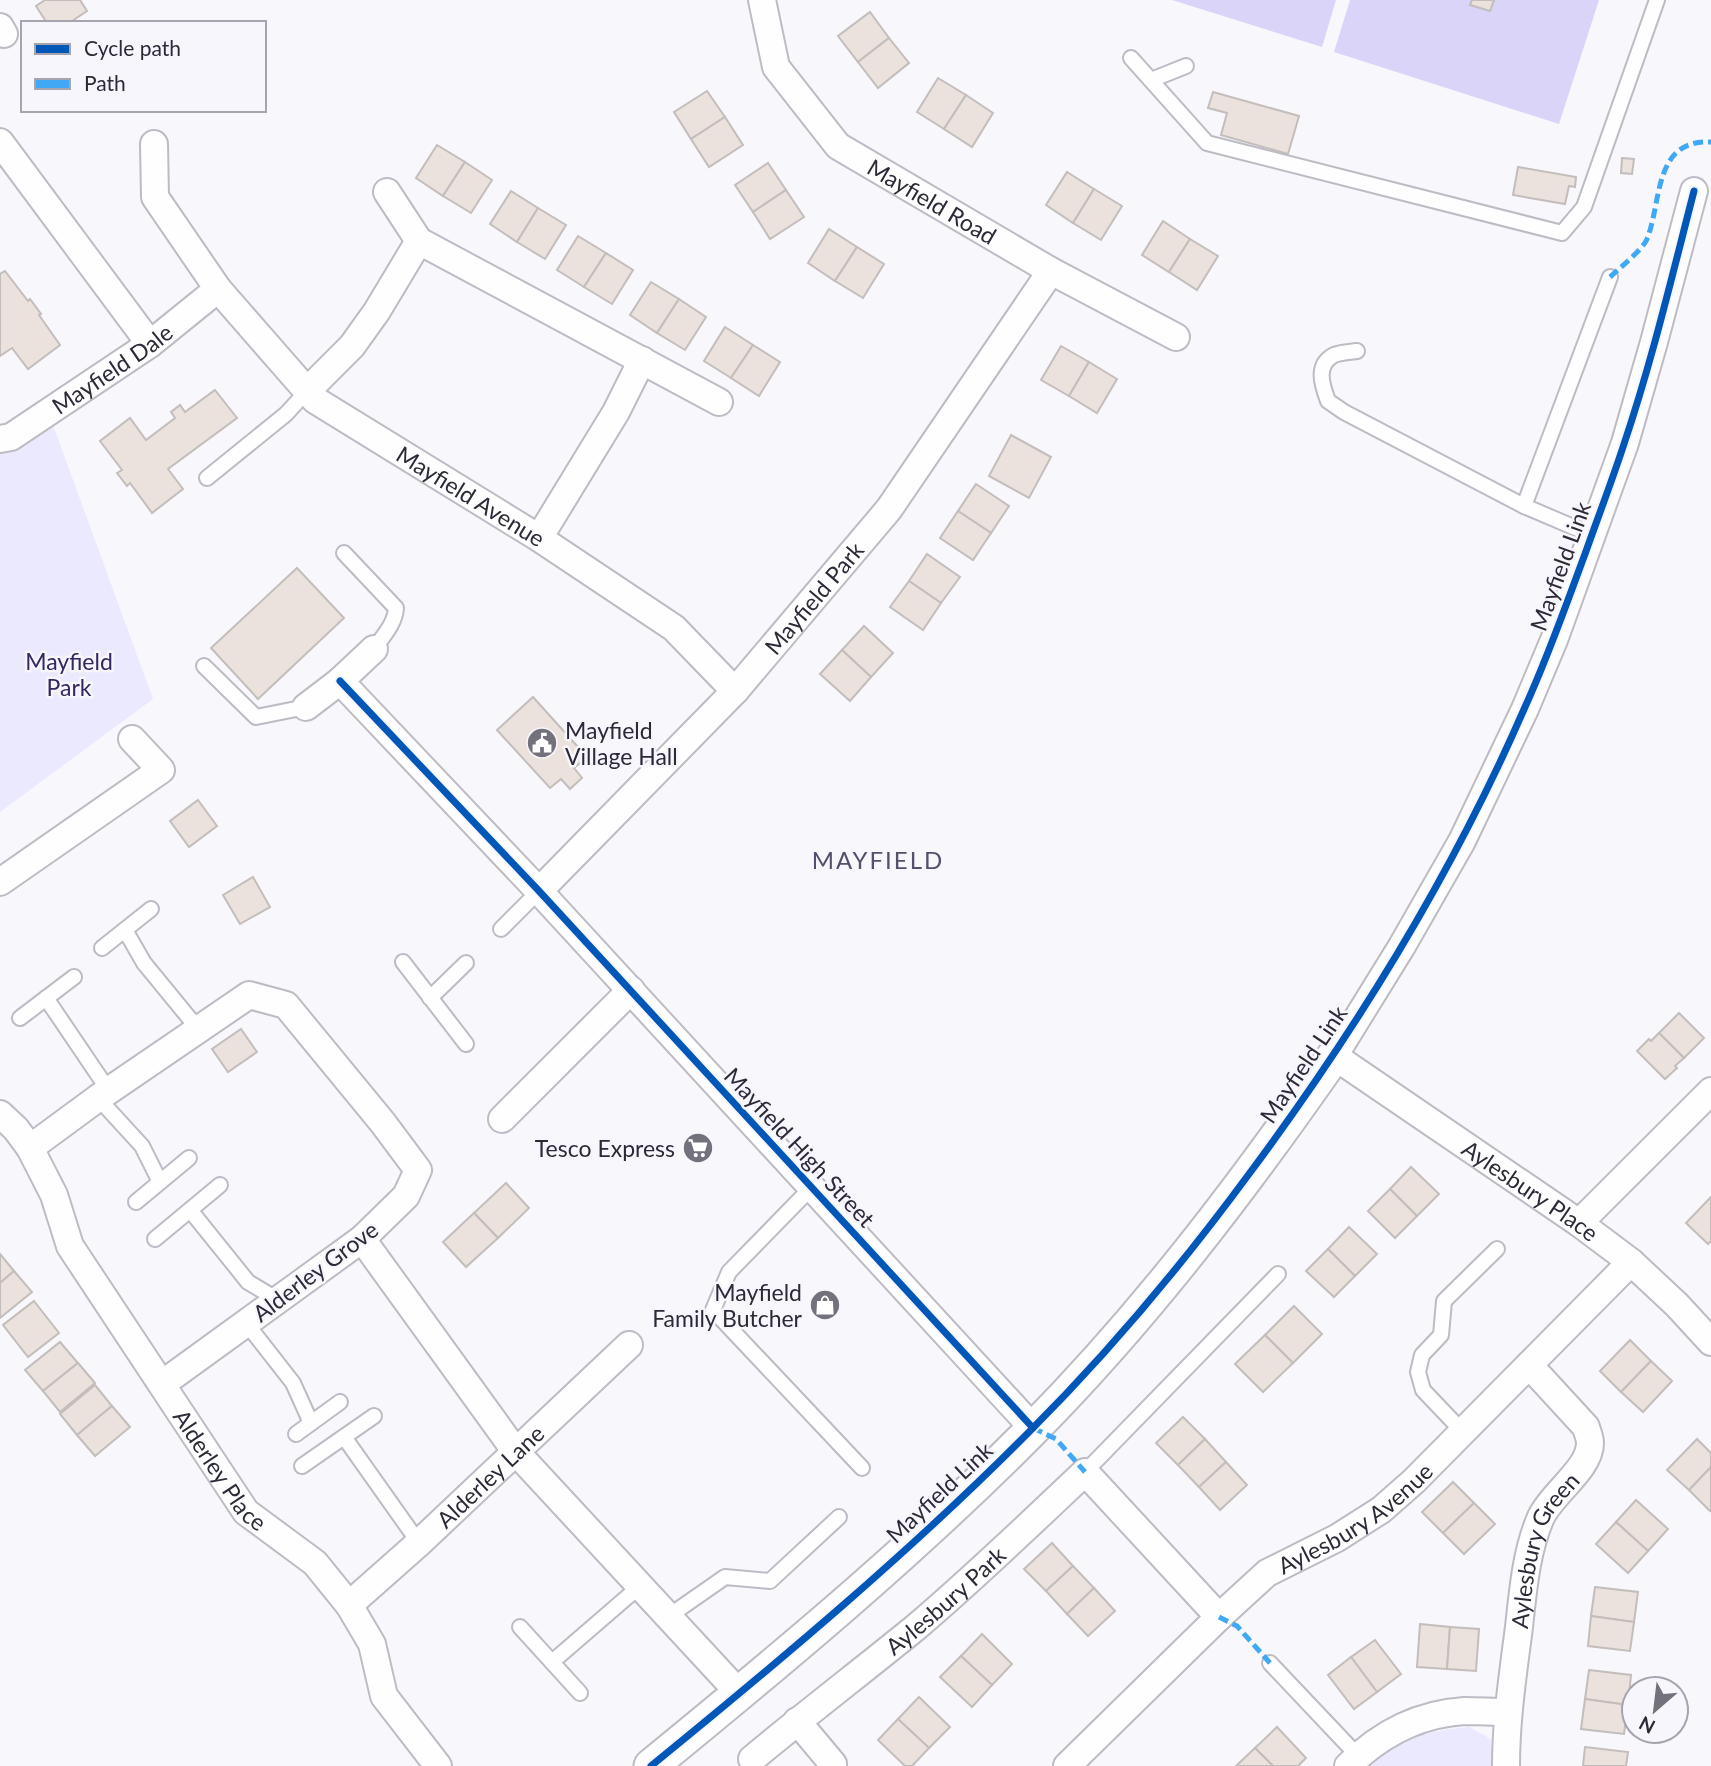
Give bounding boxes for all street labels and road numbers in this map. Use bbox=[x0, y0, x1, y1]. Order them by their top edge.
street label: Mayfield Road bbox=[863, 153, 1002, 250]
street label: Mayfield Dale bbox=[46, 318, 178, 420]
street label: Mayfield Avenue bbox=[392, 440, 550, 552]
street label: Mayfield Link bbox=[1524, 497, 1596, 634]
street label: Mayfield Park bbox=[758, 536, 869, 660]
street label: Mayfield Link bbox=[1254, 1000, 1353, 1128]
street label: Mayfield High Street bbox=[719, 1062, 882, 1233]
street label: Aylesbury Place bbox=[1457, 1134, 1604, 1247]
street label: Alderley Grove bbox=[247, 1215, 383, 1327]
street label: Alderley Place bbox=[168, 1404, 272, 1536]
street label: Alderley Lane bbox=[430, 1419, 549, 1533]
street label: Mayfield Link bbox=[880, 1435, 998, 1548]
street label: Aylesbury Avenue bbox=[1273, 1457, 1438, 1579]
street label: Aylesbury Green bbox=[1505, 1466, 1585, 1630]
street label: Aylesbury Park bbox=[880, 1540, 1011, 1660]

